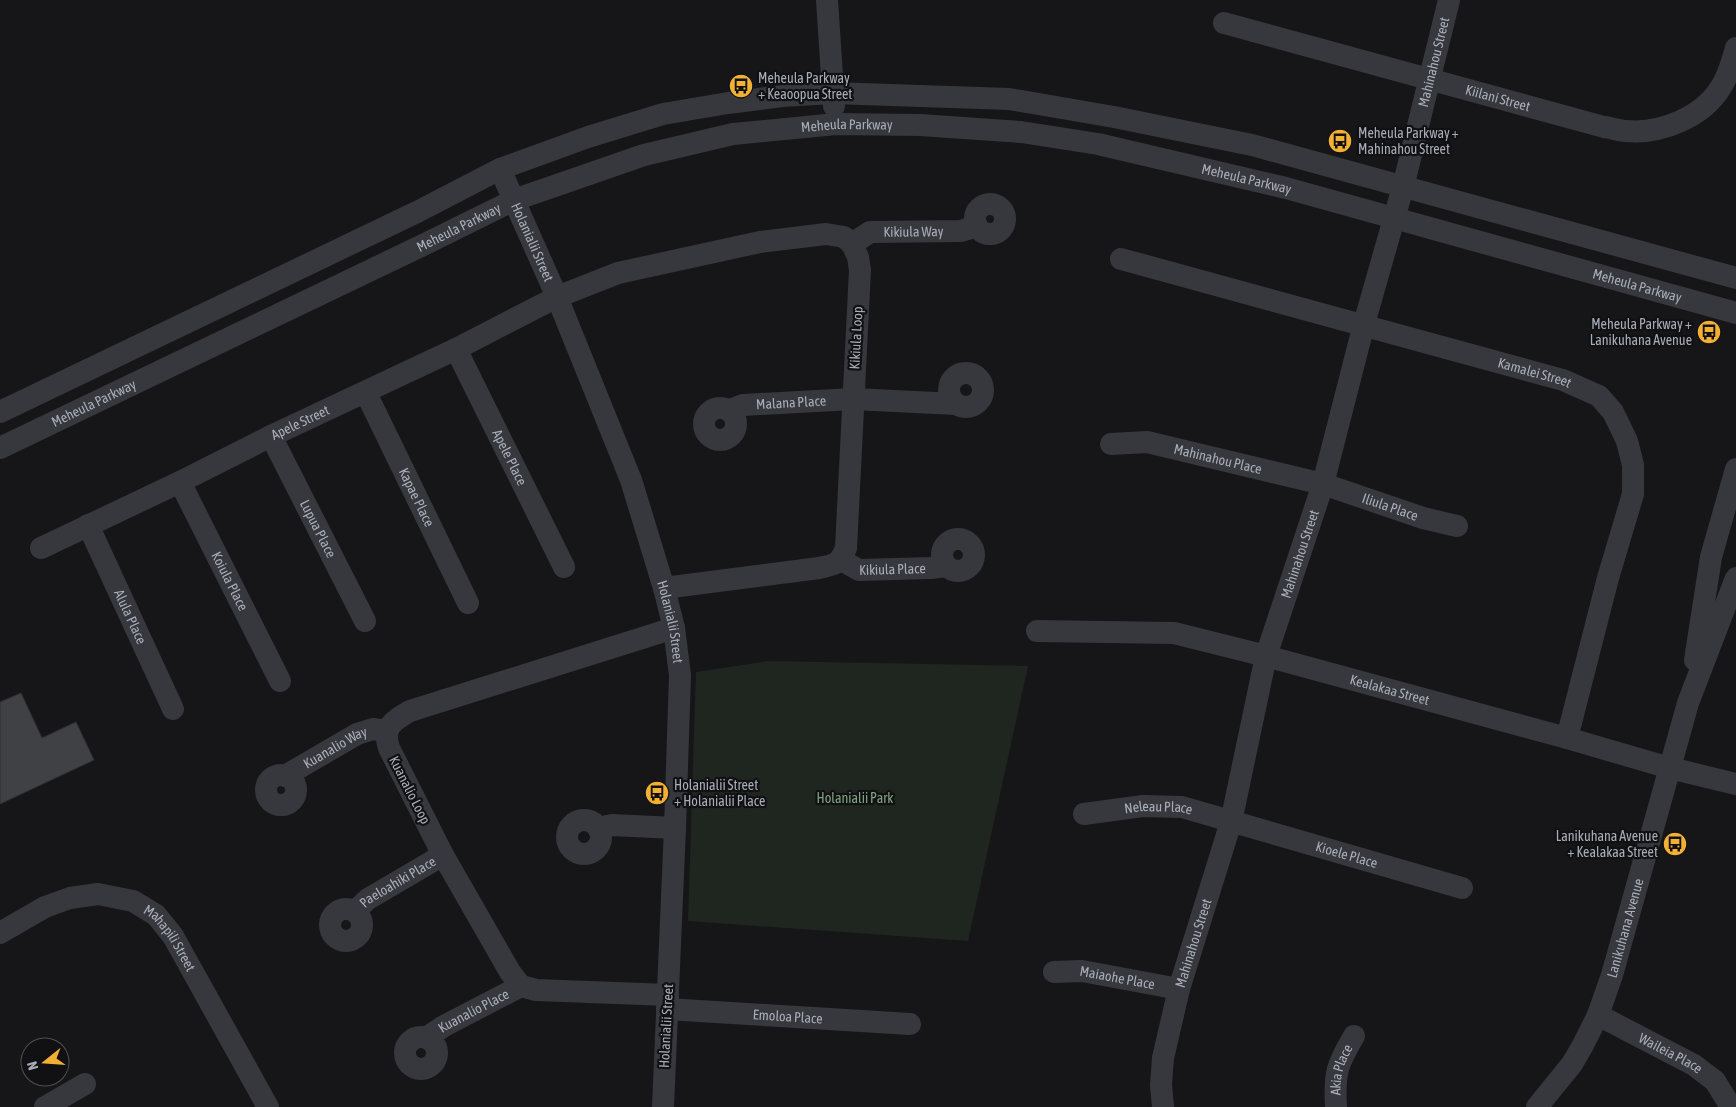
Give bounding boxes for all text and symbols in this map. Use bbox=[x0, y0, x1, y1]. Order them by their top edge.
street label: Mahinahou Street bbox=[1415, 15, 1452, 109]
place label: Meheula Parkway + Keaoopua Street bbox=[758, 70, 852, 102]
bus stop icon: Meheula Parkway + Keaoopua Street bbox=[728, 73, 754, 99]
street label: Kiilani Street bbox=[1464, 82, 1532, 114]
street label: Meheula Parkway bbox=[800, 116, 893, 135]
place label: Meheula Parkway + Mahinahou Street bbox=[1358, 125, 1459, 157]
bus stop icon: Meheula Parkway + Mahinahou Street bbox=[1327, 128, 1353, 154]
street label: Meheula Parkway bbox=[1200, 161, 1294, 197]
street label: Meheula Parkway bbox=[414, 200, 504, 255]
street label: Holanialii Street bbox=[508, 200, 557, 284]
street label: Kikiula Way bbox=[883, 223, 944, 240]
street label: Meheula Parkway bbox=[1591, 266, 1684, 306]
street label: Kikiula Loop bbox=[846, 306, 866, 370]
place label: Meheula Parkway + Lanikuhana Avenue bbox=[1590, 316, 1692, 348]
bus stop icon: Meheula Parkway + Lanikuhana Avenue bbox=[1696, 319, 1722, 345]
street label: Kamalei Street bbox=[1496, 355, 1574, 391]
street label: Meheula Parkway bbox=[49, 376, 139, 430]
street label: Malana Place bbox=[756, 392, 826, 412]
street label: Apele Street bbox=[268, 402, 332, 443]
street label: Apele Place bbox=[489, 427, 530, 488]
street label: Mahinahou Place bbox=[1172, 441, 1264, 477]
street label: Kapae Place bbox=[396, 465, 438, 529]
street label: Iliula Place bbox=[1360, 490, 1420, 524]
street label: Lupua Place bbox=[297, 497, 339, 560]
street label: Mahinahou Street bbox=[1278, 508, 1322, 600]
street label: Koiula Place bbox=[208, 549, 251, 613]
street label: Kikiula Place bbox=[859, 560, 926, 578]
street label: Holanialii Street bbox=[654, 578, 686, 664]
street label: Alula Place bbox=[111, 587, 150, 646]
street label: Kealakaa Street bbox=[1348, 671, 1431, 708]
street label: Kuanalio Way bbox=[300, 723, 369, 772]
street label: Kuanalio Loop bbox=[386, 753, 434, 827]
place label: Holanialii Street + Holanialii Place bbox=[674, 777, 765, 809]
bus stop icon: Holanialii Street + Holanialii Place bbox=[644, 780, 670, 806]
park label: Holanialii Park bbox=[817, 790, 893, 806]
street label: Neleau Place bbox=[1123, 798, 1194, 818]
place label: Lanikuhana Avenue + Kealakaa Street bbox=[1556, 828, 1658, 860]
bus stop icon: Lanikuhana Avenue + Kealakaa Street bbox=[1662, 831, 1688, 857]
street label: Kioele Place bbox=[1314, 838, 1379, 871]
street label: Paeloahiki Place bbox=[356, 853, 439, 911]
street label: Lanikuhana Avenue bbox=[1604, 877, 1647, 980]
street label: Mahinahou Street bbox=[1172, 897, 1215, 990]
street label: Mahapili Street bbox=[141, 902, 199, 974]
street label: Maiaohe Place bbox=[1079, 963, 1156, 992]
street label: Holanialii Street bbox=[656, 984, 676, 1068]
street label: Kuanalio Place bbox=[435, 986, 512, 1036]
street label: Emoloa Place bbox=[752, 1006, 823, 1027]
street label: Waileia Place bbox=[1636, 1030, 1706, 1077]
north arrow bbox=[20, 1037, 70, 1087]
street label: Akia Place bbox=[1327, 1041, 1356, 1095]
text: N bbox=[24, 1060, 41, 1072]

